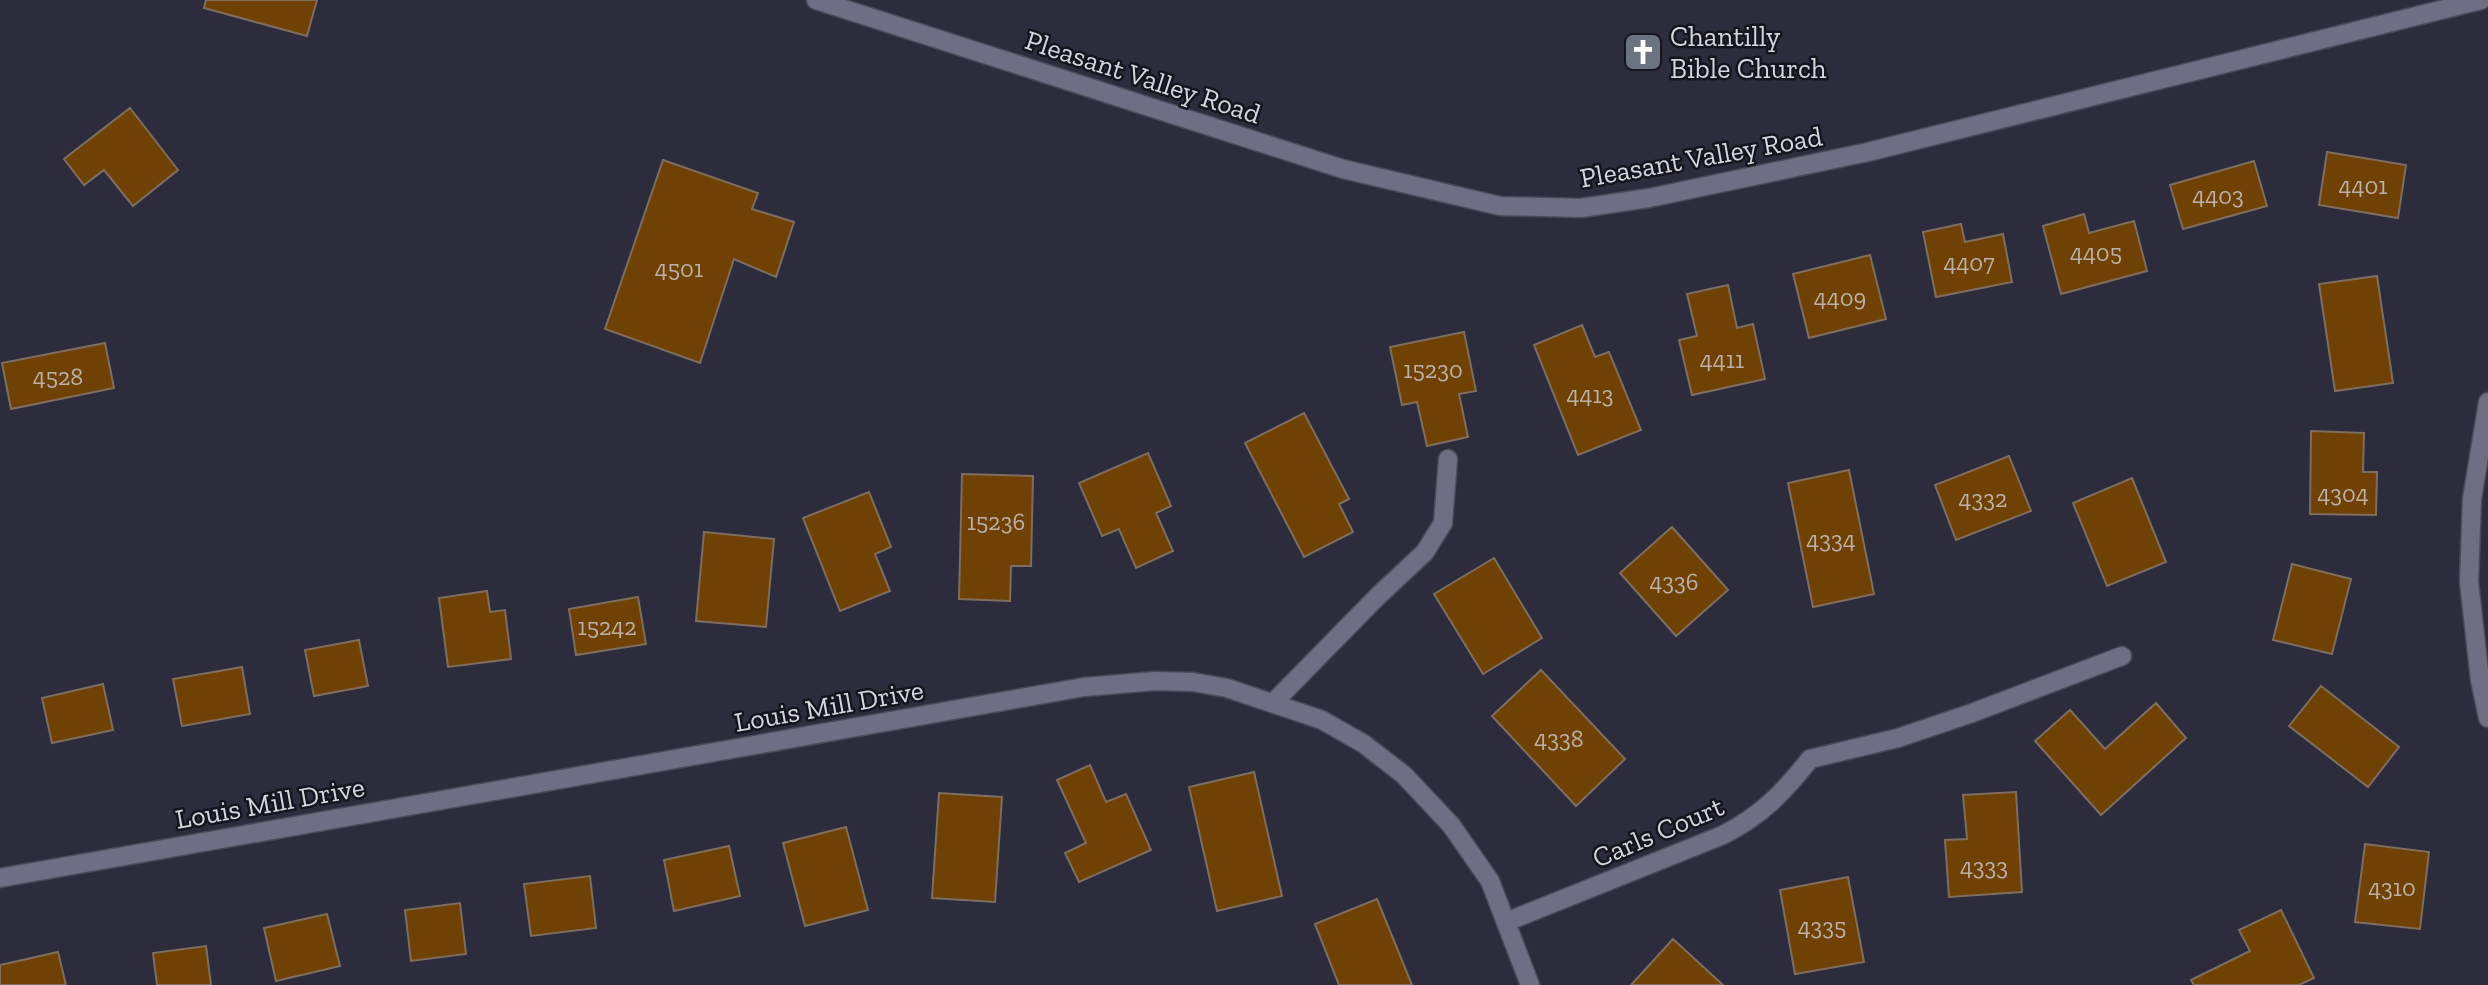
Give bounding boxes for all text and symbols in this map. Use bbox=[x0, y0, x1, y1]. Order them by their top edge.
place label: Chantilly Bible Church bbox=[1670, 20, 1827, 85]
street label: Pleasant Valley Road bbox=[1021, 23, 1265, 131]
church icon: Chantilly Bible Church bbox=[1622, 31, 1664, 73]
street label: Pleasant Valley Road bbox=[1577, 119, 1825, 195]
house number: 4401 bbox=[2339, 171, 2387, 200]
house number: 4403 bbox=[2192, 181, 2244, 210]
house number: 4405 bbox=[2070, 238, 2122, 267]
house number: 4407 bbox=[1944, 248, 1995, 277]
house number: 4501 bbox=[655, 254, 703, 283]
house number: 4409 bbox=[1814, 283, 1866, 312]
house number: 4411 bbox=[1700, 345, 1744, 374]
house number: 15230 bbox=[1403, 355, 1463, 384]
house number: 4528 bbox=[33, 362, 83, 391]
house number: 4413 bbox=[1567, 380, 1613, 409]
house number: 4304 bbox=[2317, 479, 2369, 508]
house number: 4332 bbox=[1959, 484, 2007, 513]
house number: 15236 bbox=[967, 507, 1025, 536]
house number: 4334 bbox=[1806, 525, 1856, 554]
house number: 4336 bbox=[1649, 567, 1699, 596]
house number: 15242 bbox=[577, 612, 637, 641]
street label: Louis Mill Drive bbox=[732, 673, 926, 739]
house number: 4338 bbox=[1534, 724, 1584, 753]
street label: Louis Mill Drive bbox=[173, 770, 367, 836]
street label: Carls Court bbox=[1587, 789, 1729, 874]
house number: 4333 bbox=[1960, 852, 2008, 881]
house number: 4310 bbox=[2368, 873, 2416, 902]
house number: 4335 bbox=[1798, 912, 1846, 941]

